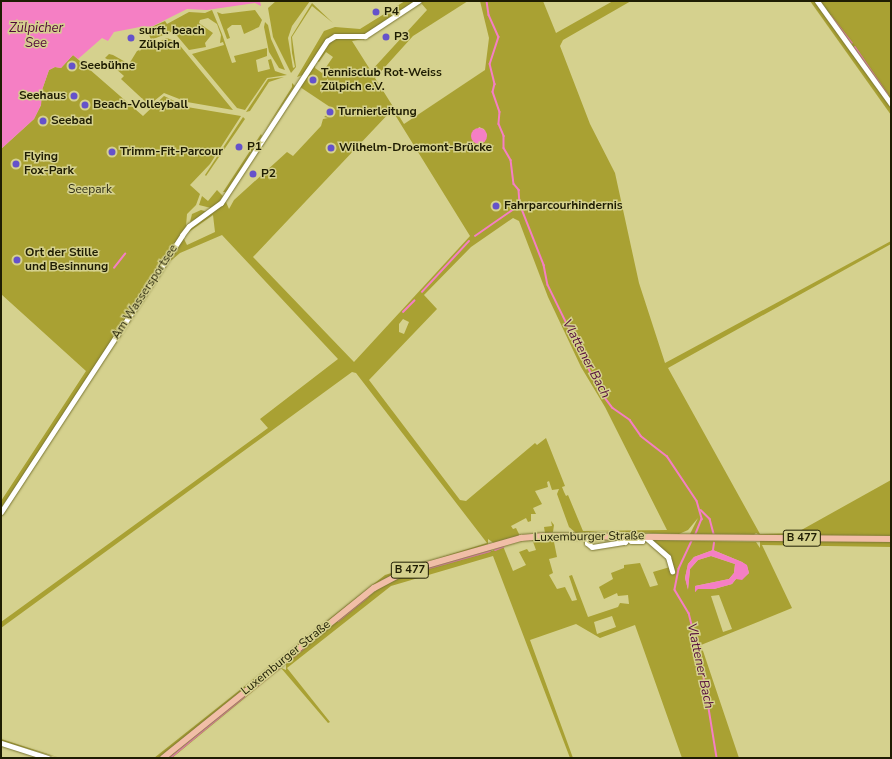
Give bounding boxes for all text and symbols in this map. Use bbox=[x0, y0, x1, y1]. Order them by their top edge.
place label: P4 bbox=[384, 5, 399, 19]
marker: P4 bbox=[371, 7, 381, 17]
water label: Zülpicher See bbox=[9, 21, 63, 52]
place label: surft. beach Zülpich bbox=[139, 24, 205, 52]
place label: P3 bbox=[394, 30, 409, 44]
marker: P3 bbox=[381, 32, 391, 42]
marker: surft. beach Zülpich bbox=[126, 33, 136, 43]
place label: Seebühne bbox=[80, 59, 135, 73]
marker: Seebühne bbox=[67, 61, 77, 71]
place label: Tennisclub Rot-Weiss Zülpich e.V. bbox=[321, 66, 442, 94]
marker: Tennisclub Rot-Weiss Zülpich e.V. bbox=[308, 75, 318, 85]
place label: Seehaus bbox=[19, 89, 66, 103]
marker: Seehaus bbox=[69, 91, 79, 101]
place label: Beach-Volleyball bbox=[93, 98, 188, 112]
marker: Beach-Volleyball bbox=[80, 100, 90, 110]
place label: Turnierleitung bbox=[338, 105, 417, 119]
marker: Turnierleitung bbox=[325, 107, 335, 117]
place label: Seebad bbox=[51, 114, 93, 128]
marker: Seebad bbox=[38, 116, 48, 126]
place label: P1 bbox=[247, 140, 262, 154]
place label: Wilhelm-Droemont-Brücke bbox=[339, 141, 492, 155]
marker: P1 bbox=[234, 142, 244, 152]
marker: Wilhelm-Droemont-Brücke bbox=[326, 143, 336, 153]
place label: Trimm-Fit-Parcour bbox=[120, 145, 223, 159]
marker: Trimm-Fit-Parcour bbox=[107, 147, 117, 157]
place label: Flying Fox-Park bbox=[24, 150, 74, 178]
marker: Flying Fox-Park bbox=[11, 159, 21, 169]
place label: P2 bbox=[261, 167, 276, 181]
marker: P2 bbox=[248, 169, 258, 179]
park label: Seepark bbox=[68, 183, 112, 197]
place label: Fahrparcourhindernis bbox=[504, 199, 623, 213]
marker: Fahrparcourhindernis bbox=[491, 201, 501, 211]
street label: Am Wassersportsee bbox=[109, 242, 181, 342]
place label: Ort der Stille und Besinnung bbox=[25, 246, 108, 274]
marker: Ort der Stille und Besinnung bbox=[12, 255, 22, 265]
water label: Vlattener Bach bbox=[559, 317, 613, 401]
street label: Luxemburger Straße bbox=[534, 529, 644, 545]
road number: B 477 bbox=[782, 529, 822, 547]
road number: B 477 bbox=[390, 561, 430, 579]
street label: Luxemburger Straße bbox=[238, 618, 334, 698]
water label: Vlattener Bach bbox=[683, 622, 717, 710]

